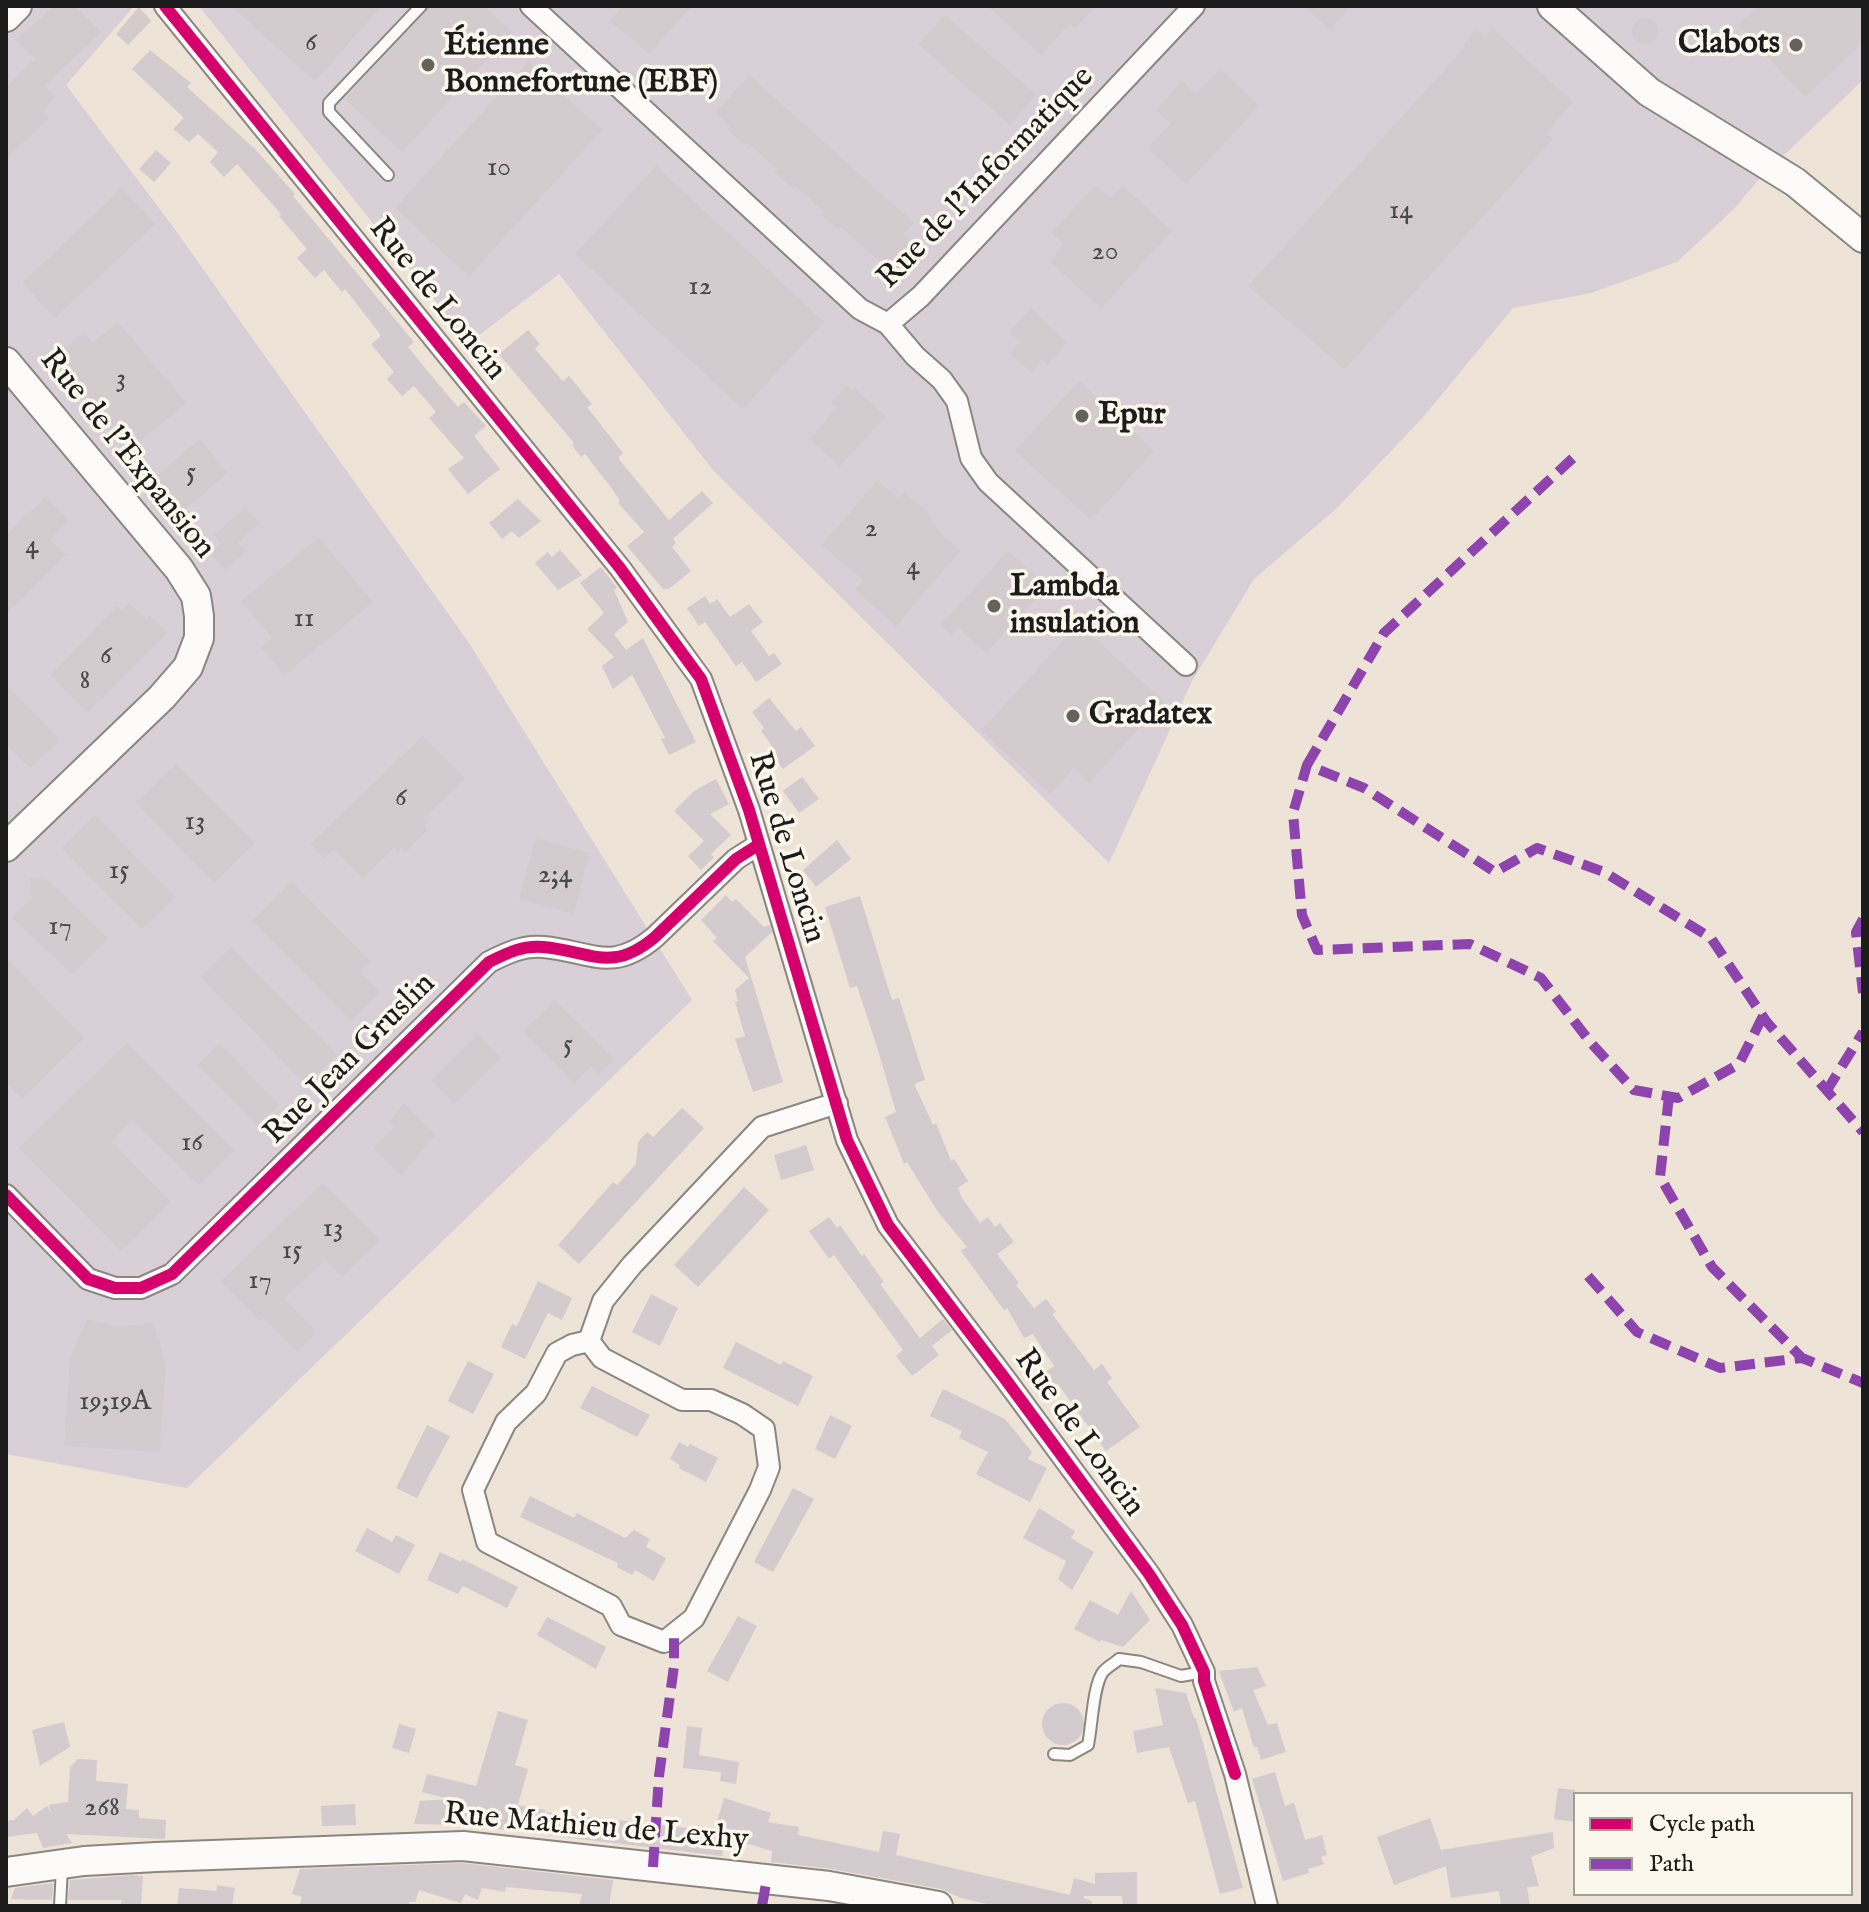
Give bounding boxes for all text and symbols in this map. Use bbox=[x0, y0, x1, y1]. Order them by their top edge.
place label: Clabots bbox=[1678, 26, 1780, 64]
house number: 6 bbox=[305, 27, 317, 61]
place label: Étienne Bonnefortune (EBF) bbox=[444, 28, 718, 103]
marker: Clabots bbox=[1787, 36, 1805, 54]
marker: Étienne Bonnefortune (EBF) bbox=[419, 56, 437, 74]
street label: Rue de l'Informatique bbox=[871, 60, 1103, 298]
house number: 10 bbox=[487, 152, 511, 186]
house number: 14 bbox=[1389, 195, 1413, 229]
street label: Rue de Loncin bbox=[359, 211, 513, 389]
house number: 20 bbox=[1092, 236, 1118, 270]
house number: 12 bbox=[688, 271, 712, 305]
street label: Rue de l'Expansion bbox=[30, 342, 222, 568]
house number: 3 bbox=[116, 363, 126, 397]
place label: Epur bbox=[1098, 397, 1166, 435]
marker: Epur bbox=[1073, 407, 1091, 425]
house number: 5 bbox=[186, 457, 196, 491]
house number: 2 bbox=[864, 513, 878, 547]
house number: 4 bbox=[25, 530, 39, 564]
house number: 4 bbox=[906, 551, 920, 585]
place label: Lambda insulation bbox=[1010, 569, 1140, 644]
marker: Lambda insulation bbox=[985, 597, 1003, 615]
house number: 11 bbox=[294, 603, 314, 637]
house number: 6 bbox=[100, 640, 112, 674]
house number: 8 bbox=[80, 665, 90, 699]
place label: Gradatex bbox=[1089, 697, 1212, 735]
marker: Gradatex bbox=[1064, 707, 1082, 725]
street label: Rue de Loncin bbox=[738, 748, 832, 948]
house number: 6 bbox=[395, 782, 407, 816]
house number: 13 bbox=[185, 806, 205, 840]
house number: 15 bbox=[109, 855, 129, 889]
house number: 2;4 bbox=[538, 859, 572, 893]
house number: 17 bbox=[48, 911, 72, 945]
street label: Rue Jean Gruslin bbox=[257, 966, 445, 1154]
house number: 5 bbox=[563, 1029, 573, 1063]
house number: 16 bbox=[181, 1127, 203, 1161]
house number: 13 bbox=[323, 1213, 343, 1247]
house number: 15 bbox=[282, 1235, 302, 1269]
house number: 17 bbox=[248, 1265, 272, 1299]
street label: Rue de Loncin bbox=[1004, 1343, 1152, 1525]
house number: 19;19A bbox=[79, 1386, 151, 1420]
house number: 268 bbox=[84, 1792, 120, 1826]
legend bbox=[1573, 1792, 1853, 1896]
street label: Rue Mathieu de Lexhy bbox=[442, 1797, 750, 1861]
text: Cycle path bbox=[1649, 1809, 1755, 1840]
text: Path bbox=[1649, 1849, 1694, 1880]

